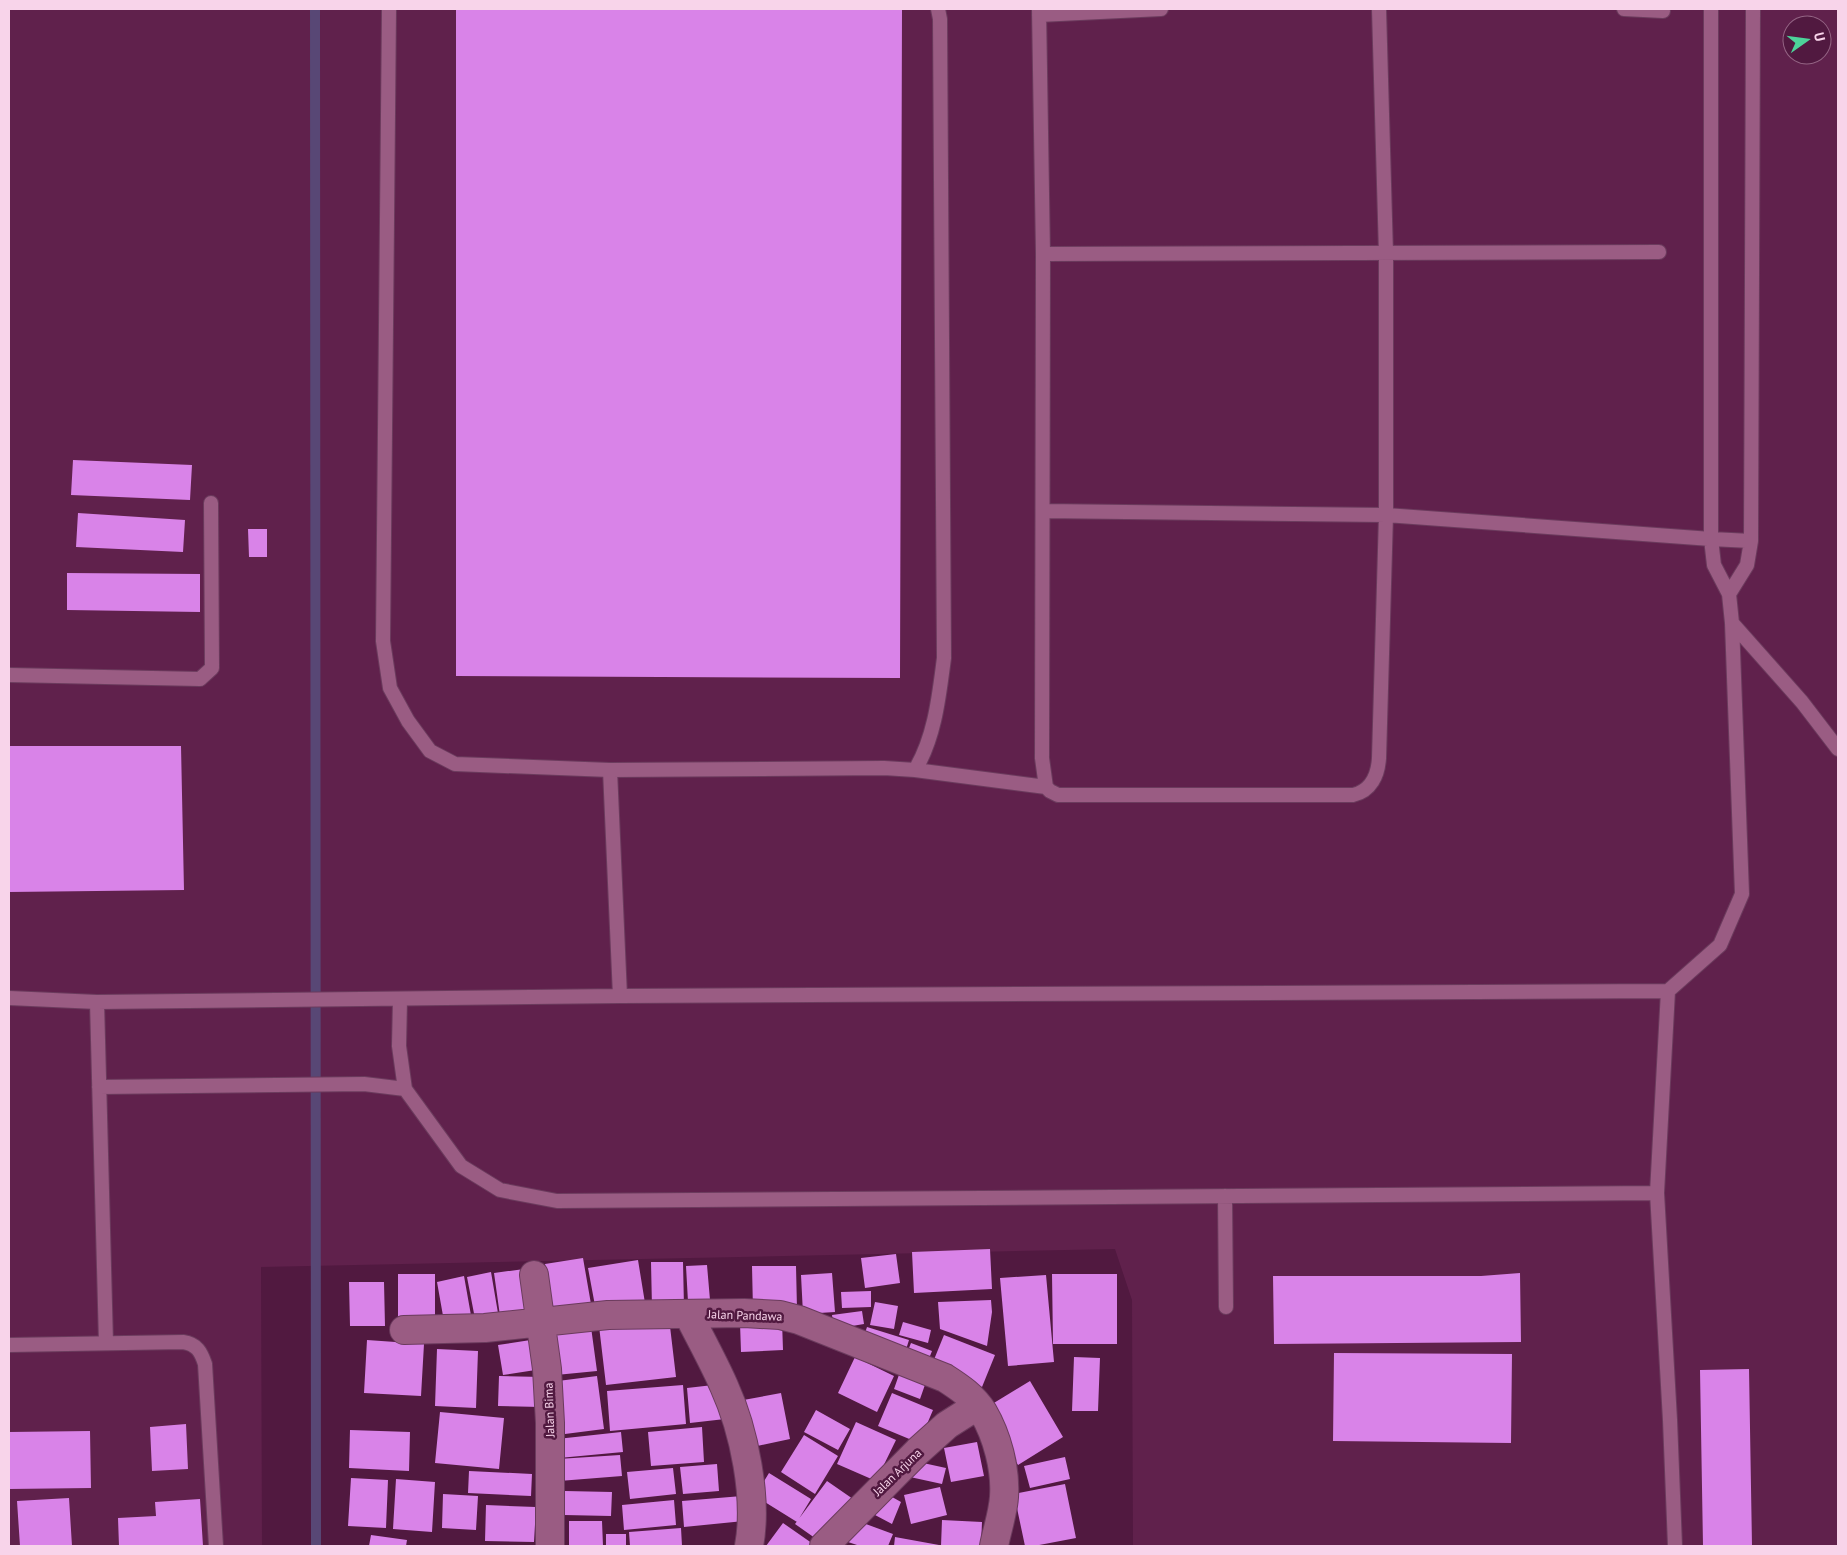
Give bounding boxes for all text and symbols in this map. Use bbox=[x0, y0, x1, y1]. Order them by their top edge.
north arrow bbox=[1782, 15, 1832, 65]
text: U bbox=[1810, 30, 1829, 43]
street label: Jalan Pandawa bbox=[706, 1306, 783, 1324]
street label: Jalan Bima bbox=[541, 1382, 557, 1439]
street label: Jalan Arjuna bbox=[869, 1445, 924, 1499]

